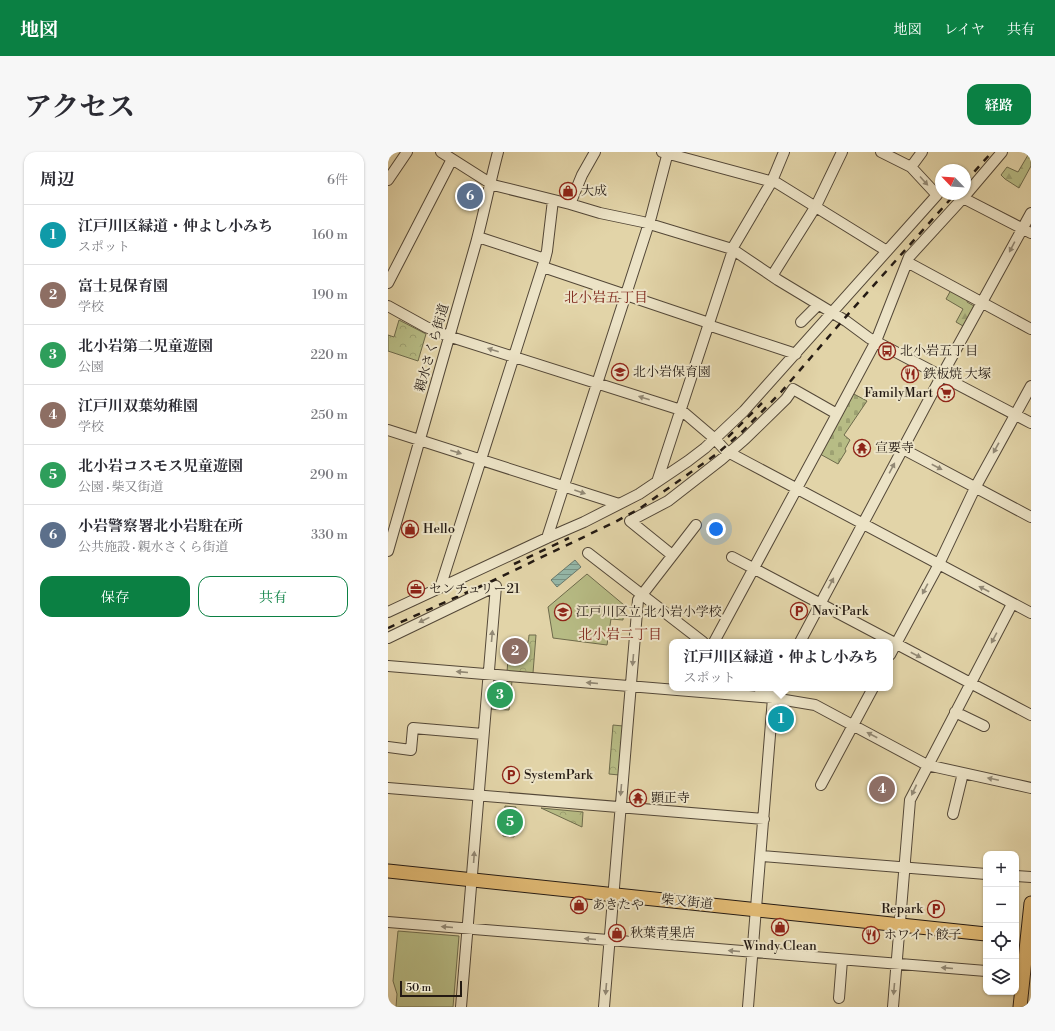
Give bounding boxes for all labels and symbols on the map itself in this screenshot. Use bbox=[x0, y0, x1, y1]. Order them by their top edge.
north arrow bbox=[935, 164, 971, 200]
one-way arrow bbox=[920, 176, 929, 186]
pin: 6 bbox=[457, 181, 483, 211]
shop icon: 大成 bbox=[558, 181, 578, 201]
place label: 大成 bbox=[581, 183, 607, 199]
one-way arrow bbox=[1009, 242, 1015, 253]
district label: 北小岩五丁目 bbox=[564, 289, 648, 307]
street label: 親水さくら街道 bbox=[412, 302, 452, 394]
bus stop icon: 北小岩五丁目 bbox=[877, 341, 897, 361]
place label: 北小岩五丁目 bbox=[900, 343, 978, 359]
one-way arrow bbox=[487, 347, 499, 353]
school or university icon: 北小岩保育園 bbox=[610, 362, 630, 382]
place label: 北小岩保育園 bbox=[633, 364, 711, 380]
restaurant icon: 鉄板焼 大塚 bbox=[900, 364, 920, 384]
place label: 鉄板焼 大塚 bbox=[923, 366, 991, 382]
supermarket icon: FamilyMart bbox=[936, 383, 956, 403]
place label: FamilyMart bbox=[864, 385, 933, 401]
one-way arrow bbox=[637, 395, 649, 401]
temple icon: 宣要寺 bbox=[852, 438, 872, 458]
place label: 宣要寺 bbox=[875, 440, 914, 456]
one-way arrow bbox=[993, 443, 1000, 454]
one-way arrow bbox=[451, 449, 463, 455]
one-way arrow bbox=[889, 462, 896, 474]
one-way arrow bbox=[932, 463, 943, 470]
one-way arrow bbox=[574, 489, 586, 495]
shop icon: Hello bbox=[400, 519, 420, 539]
your location bbox=[706, 519, 726, 539]
place label: Hello bbox=[423, 521, 455, 537]
one-way arrow bbox=[828, 577, 835, 589]
office icon: センチュリー21 bbox=[406, 579, 426, 599]
place label: センチュリー21 bbox=[429, 581, 520, 597]
one-way arrow bbox=[922, 584, 929, 595]
one-way arrow bbox=[978, 585, 990, 592]
parking icon: Navi Park bbox=[789, 601, 809, 621]
school or university icon: 江戸川区立 北小岩小学校 bbox=[553, 602, 573, 622]
place label: Navi Park bbox=[812, 603, 870, 619]
place label: 江戸川区立 北小岩小学校 bbox=[576, 604, 722, 620]
one-way arrow bbox=[418, 617, 430, 623]
district label: 北小岩二丁目 bbox=[578, 626, 662, 644]
one-way arrow bbox=[488, 630, 495, 642]
one-way arrow bbox=[991, 632, 997, 644]
pin: 2 bbox=[502, 636, 528, 666]
one-way arrow bbox=[910, 652, 922, 658]
one-way arrow bbox=[629, 654, 636, 666]
one-way arrow bbox=[456, 669, 468, 676]
pin: 3 bbox=[487, 680, 513, 710]
one-way arrow bbox=[585, 680, 598, 687]
pin: 1 bbox=[768, 704, 794, 734]
one-way arrow bbox=[866, 732, 878, 739]
parking icon: SystemPark bbox=[501, 765, 521, 785]
place label: SystemPark bbox=[524, 767, 594, 783]
pin: 4 bbox=[869, 774, 895, 804]
one-way arrow bbox=[987, 776, 999, 782]
one-way arrow bbox=[618, 784, 625, 796]
one-way arrow bbox=[911, 785, 917, 796]
temple icon: 顕正寺 bbox=[628, 788, 648, 808]
place label: 顕正寺 bbox=[651, 790, 690, 806]
pin: 5 bbox=[497, 807, 523, 837]
one-way arrow bbox=[470, 850, 477, 863]
street label: 柴又街道 bbox=[660, 891, 714, 913]
shop icon: あきたや bbox=[569, 895, 589, 915]
place label: あきたや bbox=[592, 897, 644, 913]
parking icon: Repark bbox=[926, 899, 946, 919]
place label: Repark bbox=[881, 901, 924, 917]
shop icon: Windy Clean bbox=[770, 917, 790, 937]
shop icon: 秋葉青果店 bbox=[607, 923, 627, 943]
one-way arrow bbox=[441, 924, 453, 931]
place label: 秋葉青果店 bbox=[630, 925, 695, 941]
restaurant icon: ホワイト餃子 bbox=[861, 925, 881, 945]
place label: ホワイト餃子 bbox=[884, 927, 962, 943]
one-way arrow bbox=[584, 936, 596, 943]
place label: Windy Clean bbox=[742, 938, 817, 954]
one-way arrow bbox=[728, 947, 740, 954]
one-way arrow bbox=[941, 964, 953, 971]
scale bar bbox=[400, 979, 462, 998]
one-way arrow bbox=[602, 983, 609, 995]
one-way arrow bbox=[891, 983, 898, 995]

